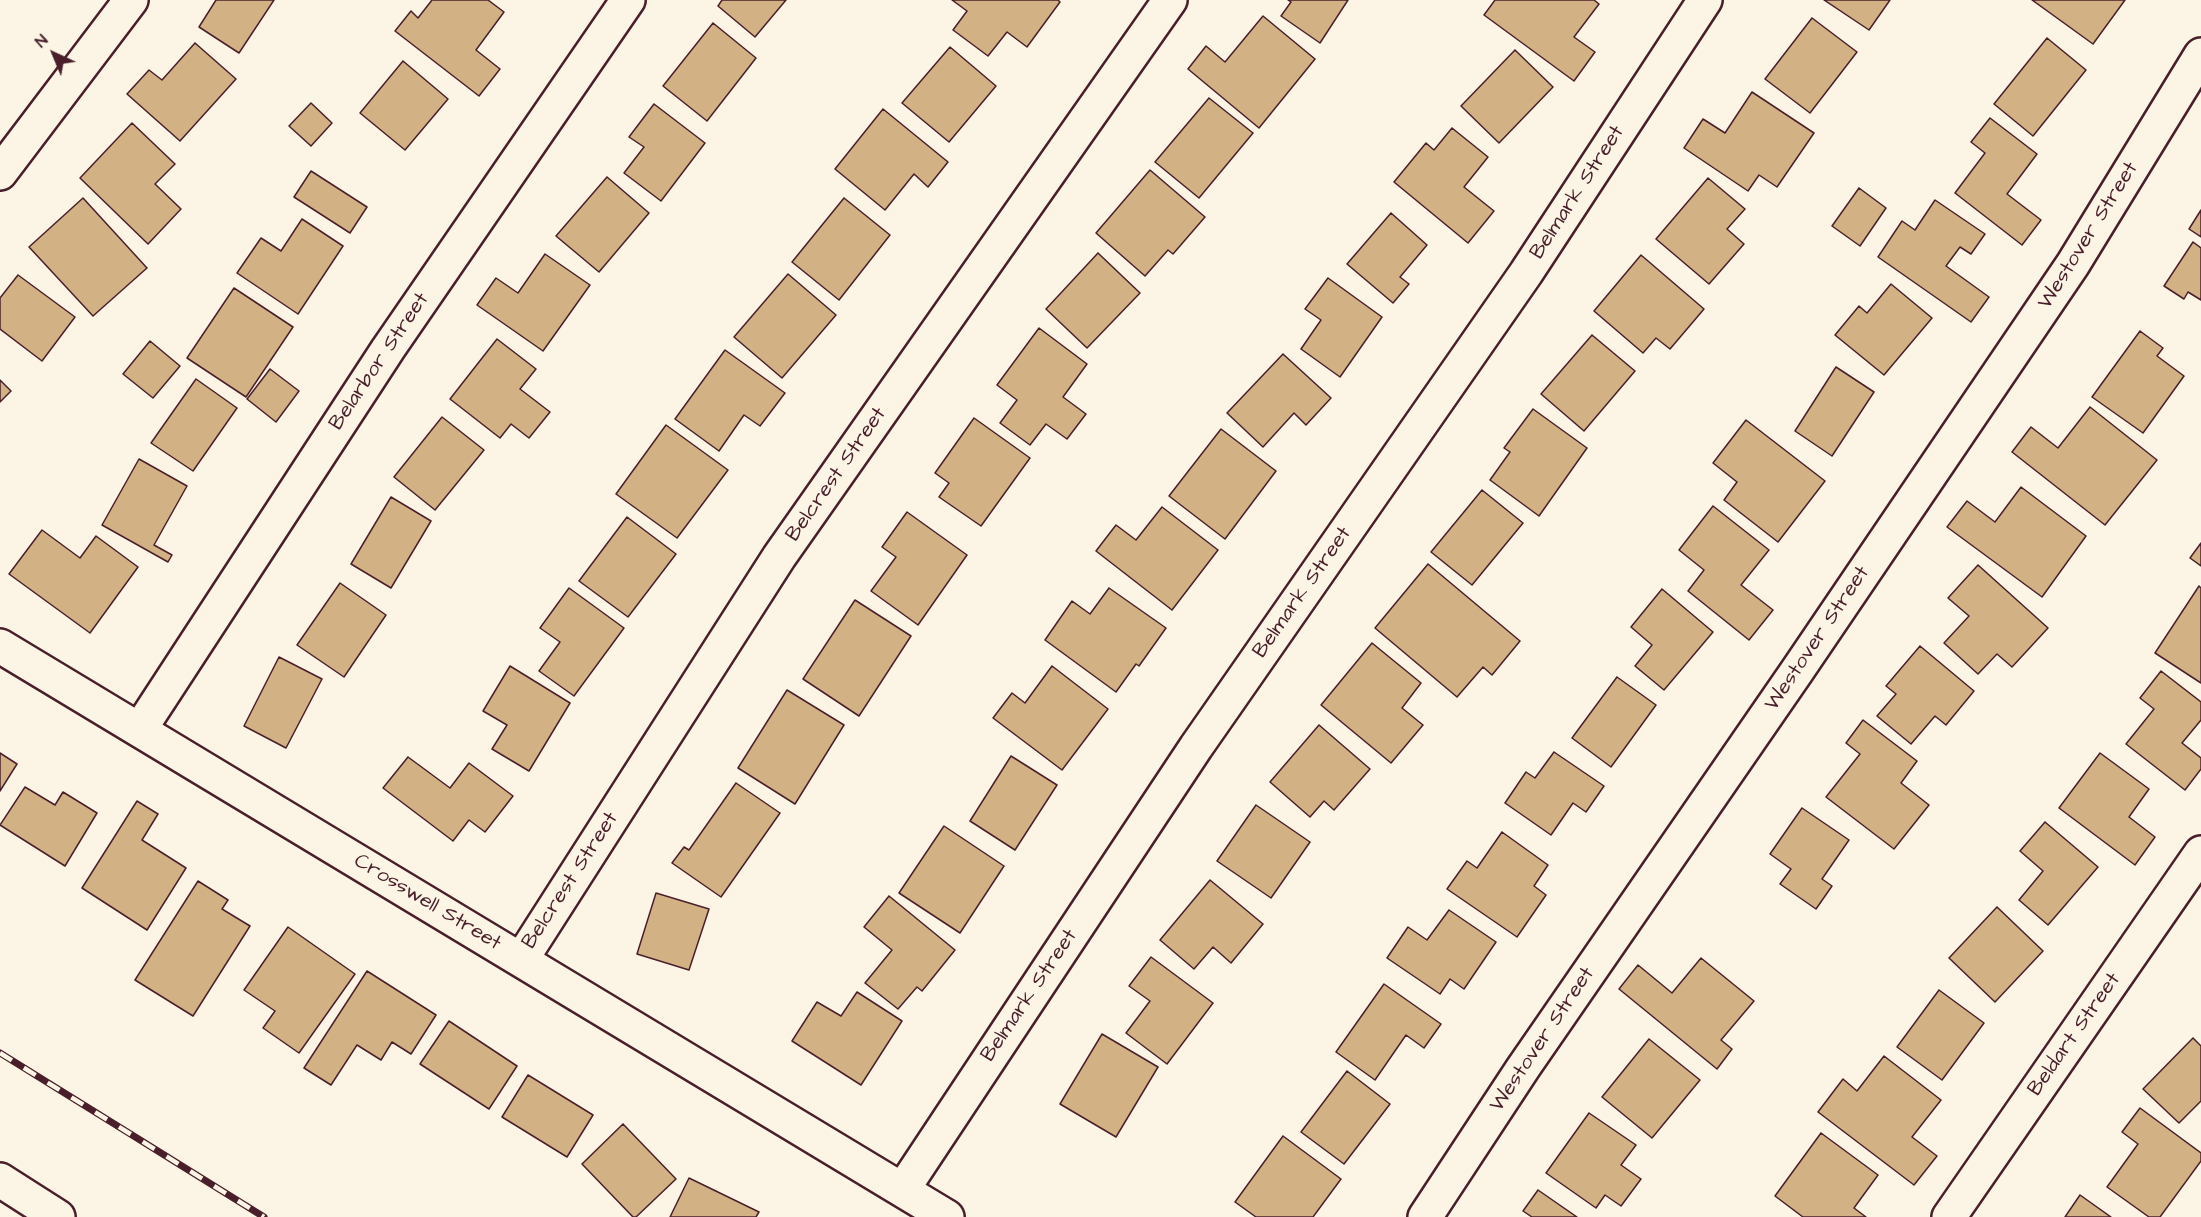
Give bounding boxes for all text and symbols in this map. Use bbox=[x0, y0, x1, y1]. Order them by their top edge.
north arrow bbox=[24, 24, 84, 84]
text: N bbox=[30, 30, 53, 52]
street label: Belmark Street bbox=[1525, 121, 1631, 265]
street label: Westover Street bbox=[2034, 158, 2144, 314]
street label: Belarbor Street bbox=[325, 289, 435, 435]
street label: Belcrest Street bbox=[781, 403, 893, 547]
street label: Belmark Street bbox=[1248, 523, 1358, 663]
street label: Westover Street bbox=[1760, 562, 1876, 716]
street label: Belcrest Street bbox=[517, 808, 625, 954]
street label: Crosswell Street bbox=[349, 849, 505, 957]
street label: Belmark Street bbox=[976, 925, 1084, 1067]
street label: Westover Street bbox=[1485, 963, 1601, 1117]
street label: Beldart Street bbox=[2023, 969, 2127, 1101]

